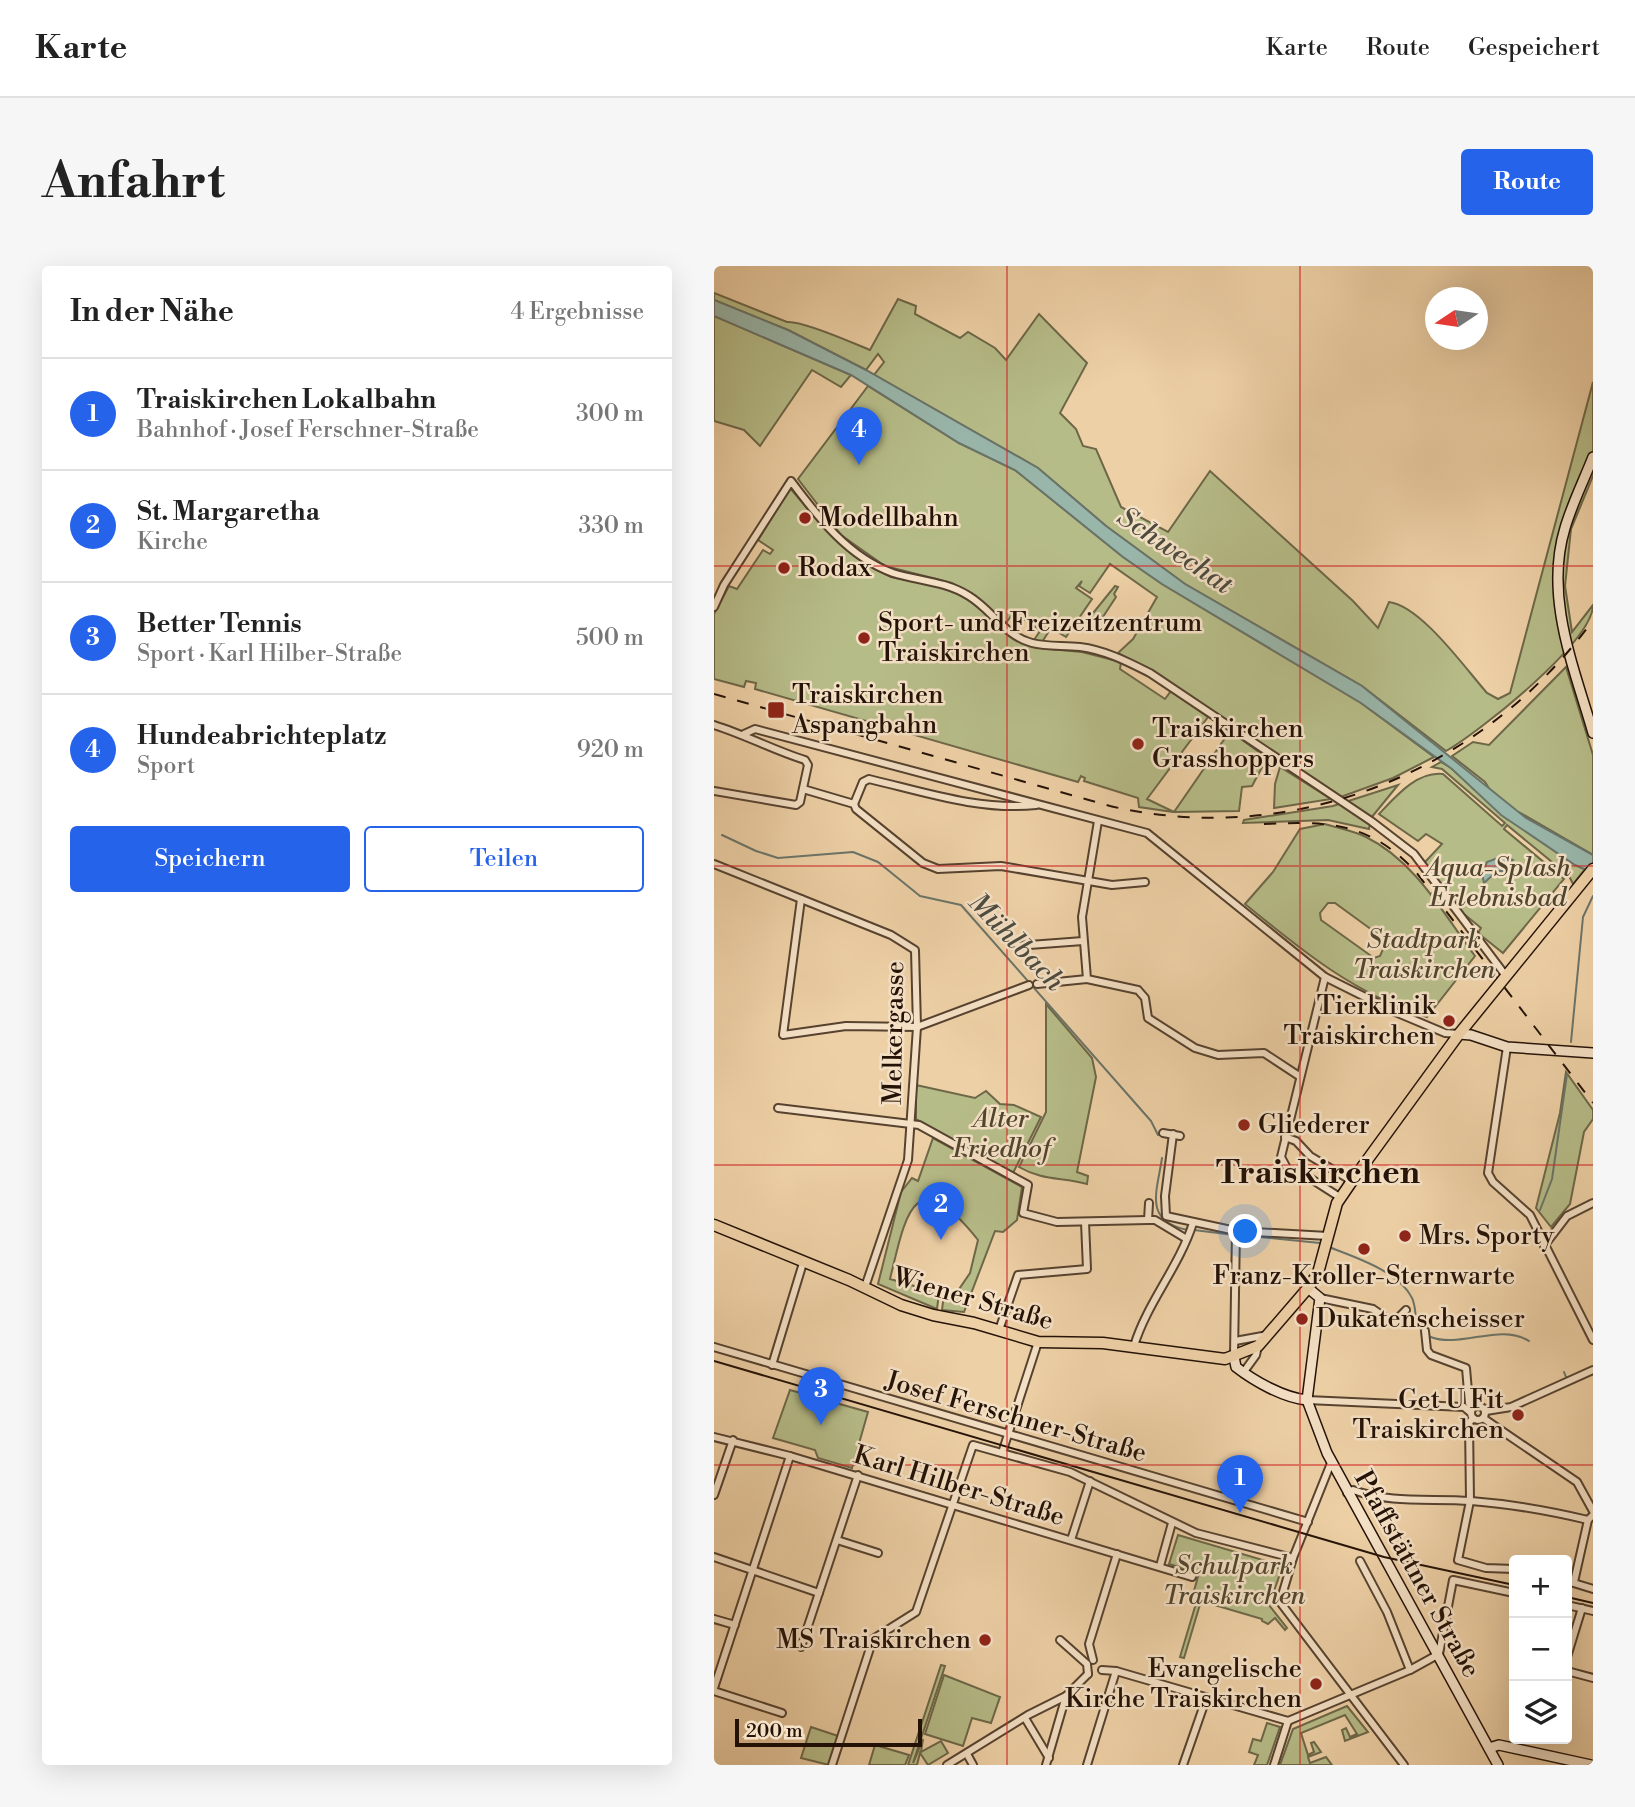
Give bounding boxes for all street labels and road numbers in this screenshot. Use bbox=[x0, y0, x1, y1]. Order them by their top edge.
street label: Melkergasse bbox=[877, 961, 911, 1105]
street label: Wiener Straße bbox=[888, 1261, 1057, 1337]
street label: Josef Ferschner-Straße bbox=[881, 1364, 1150, 1470]
street label: Karl Hilber-Straße bbox=[850, 1439, 1068, 1533]
street label: Pfaffstättner Straße bbox=[1347, 1465, 1487, 1683]

